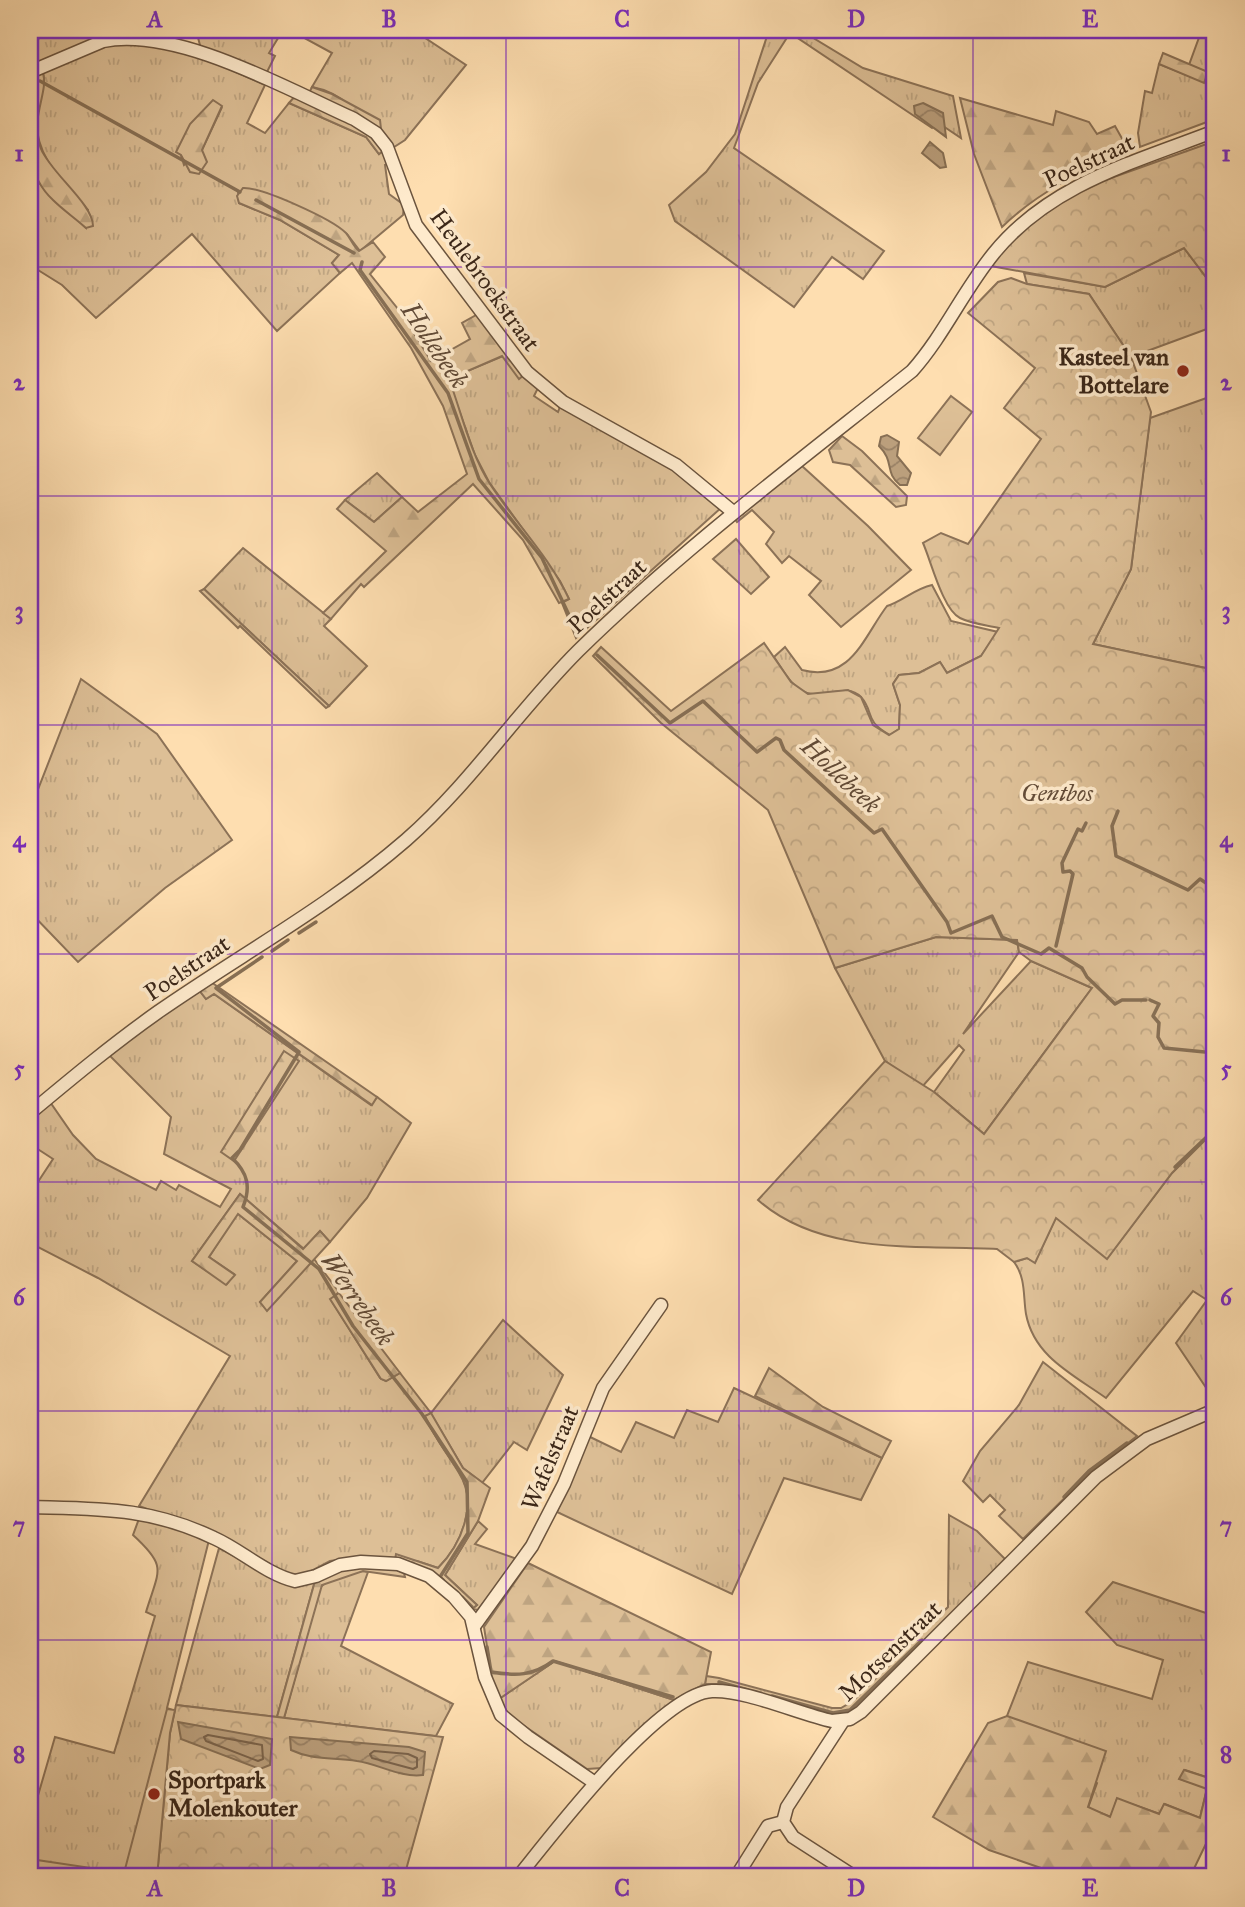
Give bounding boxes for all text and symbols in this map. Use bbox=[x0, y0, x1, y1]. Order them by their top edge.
text: A bbox=[145, 5, 163, 33]
text: B bbox=[381, 5, 397, 33]
text: C bbox=[614, 5, 630, 33]
text: D bbox=[847, 5, 865, 33]
text: E bbox=[1082, 5, 1099, 33]
street label: Poelstraat bbox=[1039, 127, 1140, 195]
text: 1 bbox=[14, 139, 24, 167]
text: 1 bbox=[1221, 139, 1231, 167]
street label: Heulebroekstraat bbox=[423, 203, 547, 357]
water label: Hollebeek bbox=[394, 295, 476, 395]
place label: Kasteel van Bottelare bbox=[1058, 342, 1169, 400]
marker: Kasteel van Bottelare bbox=[1175, 363, 1191, 379]
text: 2 bbox=[13, 368, 25, 396]
text: 2 bbox=[1220, 368, 1232, 396]
street label: Poelstraat bbox=[561, 552, 653, 640]
text: 3 bbox=[14, 596, 24, 625]
text: 3 bbox=[1221, 596, 1231, 625]
water label: Hollebeek bbox=[794, 729, 888, 820]
park label: Gentbos bbox=[1021, 778, 1094, 808]
text: 4 bbox=[13, 825, 27, 853]
text: 4 bbox=[1220, 825, 1234, 853]
street label: Poelstraat bbox=[138, 928, 236, 1008]
text: 5 bbox=[14, 1054, 25, 1082]
text: 5 bbox=[1221, 1054, 1232, 1082]
water label: Werrebeek bbox=[314, 1246, 402, 1352]
text: 6 bbox=[13, 1283, 26, 1311]
text: 6 bbox=[1220, 1283, 1233, 1311]
street label: Wafelstraat bbox=[514, 1401, 586, 1515]
text: 7 bbox=[13, 1511, 25, 1539]
text: 7 bbox=[1220, 1511, 1232, 1539]
street label: Motsenstraat bbox=[832, 1594, 948, 1708]
text: 8 bbox=[13, 1740, 25, 1768]
text: 8 bbox=[1220, 1740, 1232, 1768]
place label: Sportpark Molenkouter bbox=[168, 1765, 298, 1823]
marker: Sportpark Molenkouter bbox=[146, 1786, 162, 1802]
text: A bbox=[145, 1874, 163, 1902]
text: B bbox=[381, 1874, 397, 1902]
text: C bbox=[614, 1874, 630, 1902]
text: D bbox=[847, 1874, 865, 1902]
text: E bbox=[1082, 1874, 1099, 1902]

